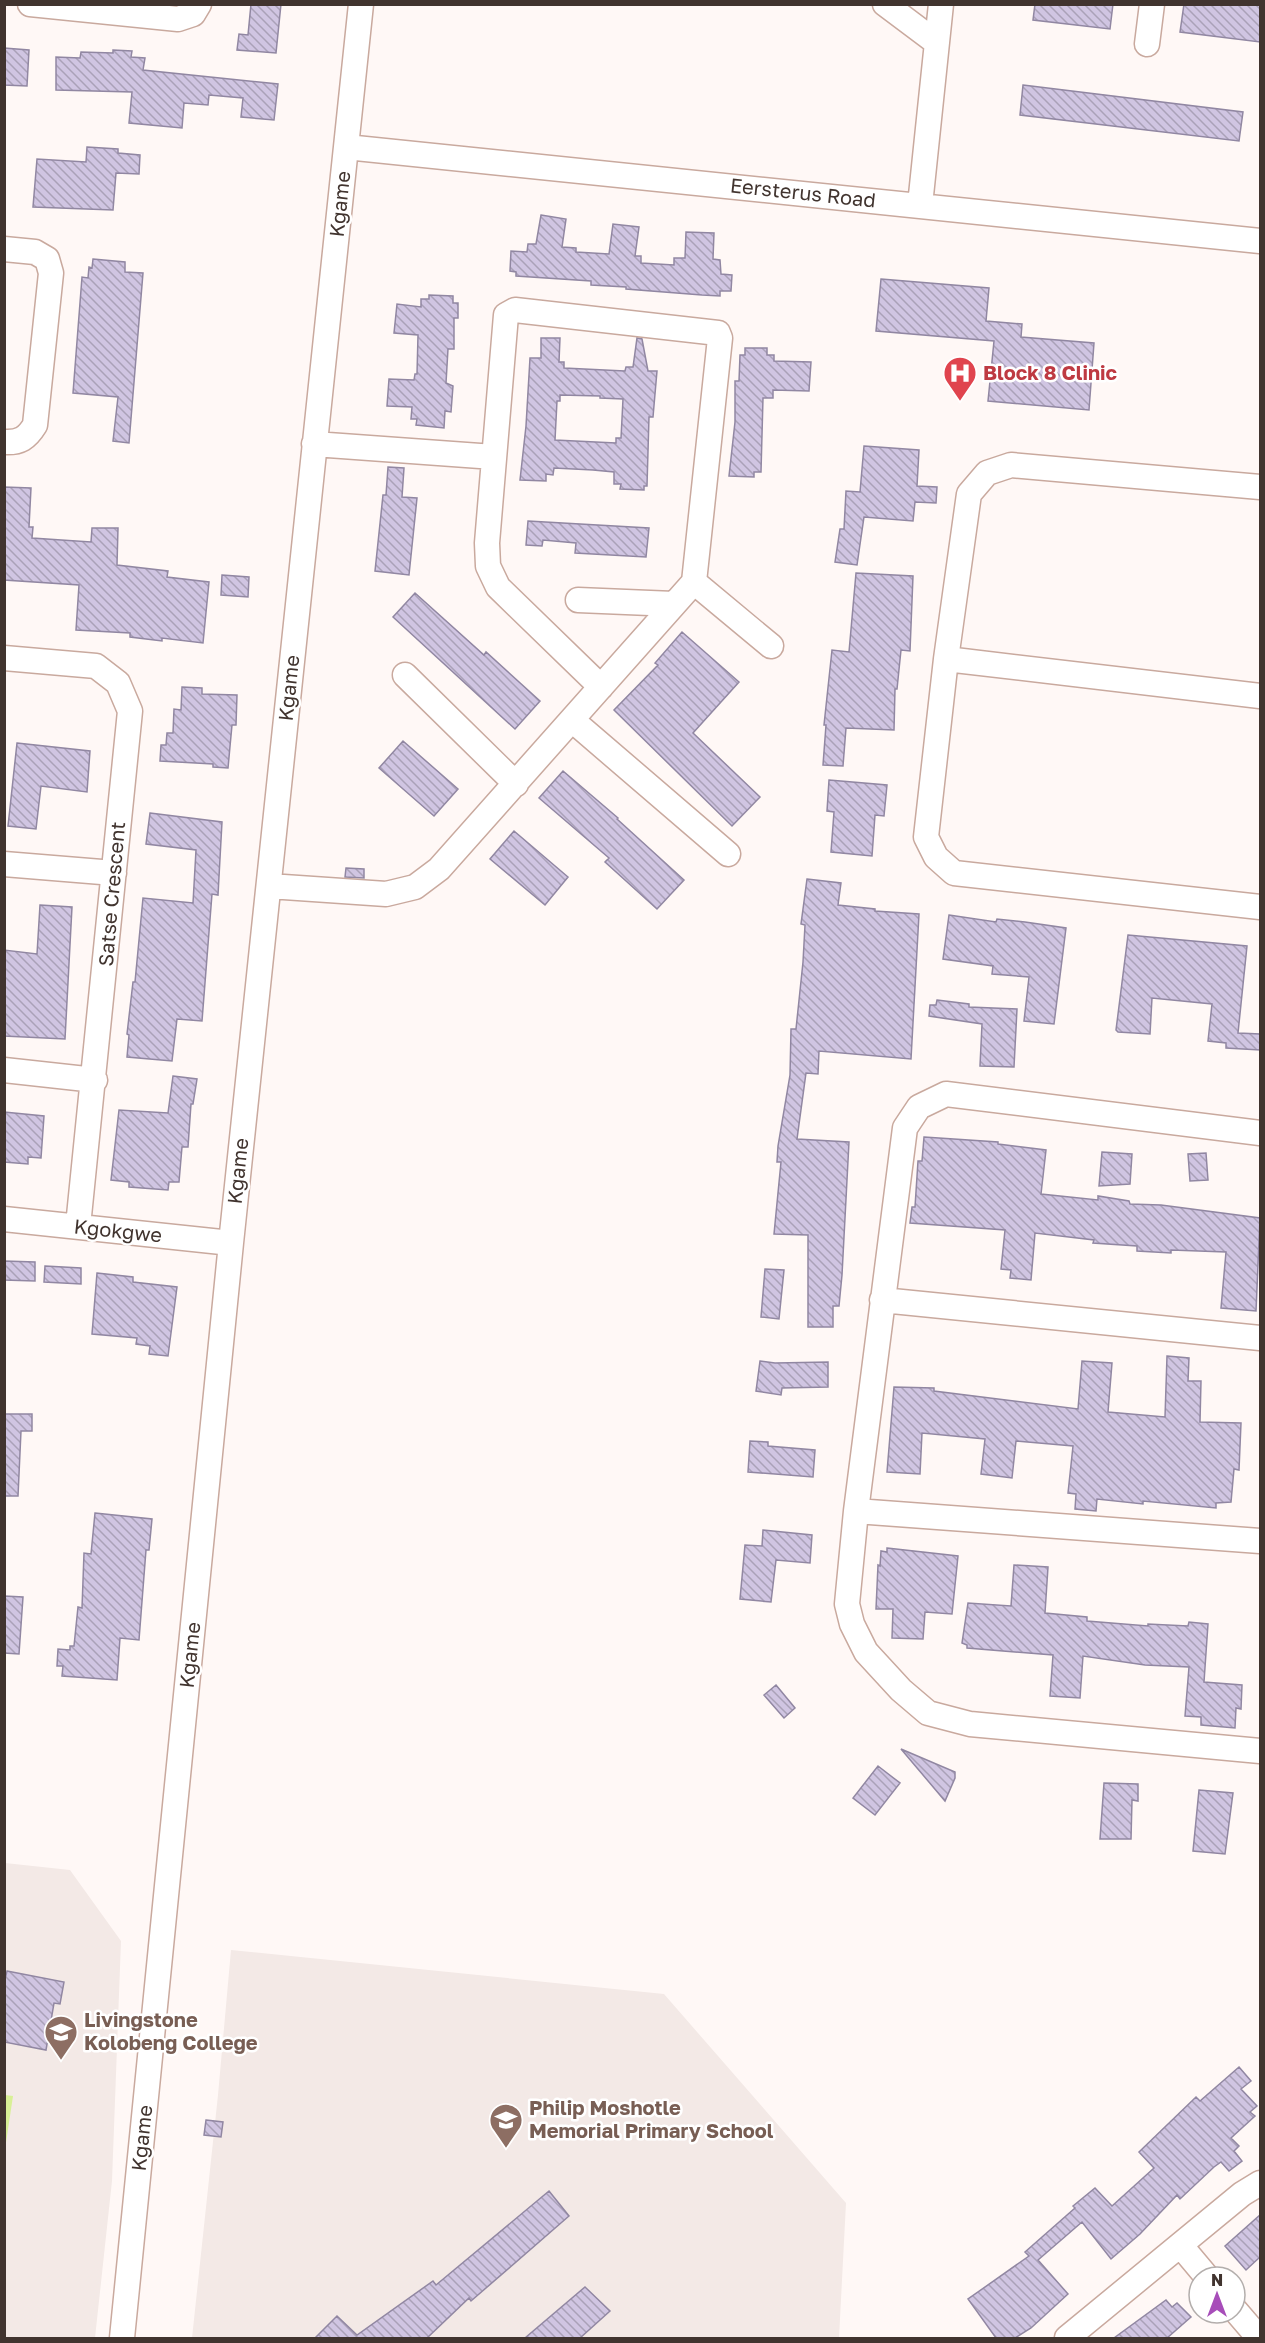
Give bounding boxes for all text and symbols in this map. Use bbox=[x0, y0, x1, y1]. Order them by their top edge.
street label: Kgame bbox=[324, 170, 354, 238]
street label: Eersterus Road bbox=[729, 172, 877, 212]
hospital icon: Block 8 Clinic bbox=[942, 355, 978, 402]
place label: Block 8 Clinic bbox=[983, 360, 1117, 384]
street label: Kgame bbox=[273, 654, 303, 722]
street label: Satse Crescent bbox=[93, 821, 129, 967]
street label: Kgame bbox=[222, 1137, 252, 1205]
street label: Kgokgwe bbox=[73, 1213, 163, 1247]
street label: Kgame bbox=[174, 1621, 204, 1689]
place label: Livingstone Kolobeng College bbox=[84, 2007, 258, 2054]
school or university icon: Livingstone Kolobeng College bbox=[43, 2014, 79, 2061]
place label: Philip Moshotle Memorial Primary School bbox=[529, 2095, 774, 2142]
school or university icon: Philip Moshotle Memorial Primary School bbox=[488, 2102, 524, 2149]
street label: Kgame bbox=[126, 2104, 156, 2172]
north arrow bbox=[1187, 2265, 1247, 2325]
text: N bbox=[1211, 2270, 1223, 2290]

